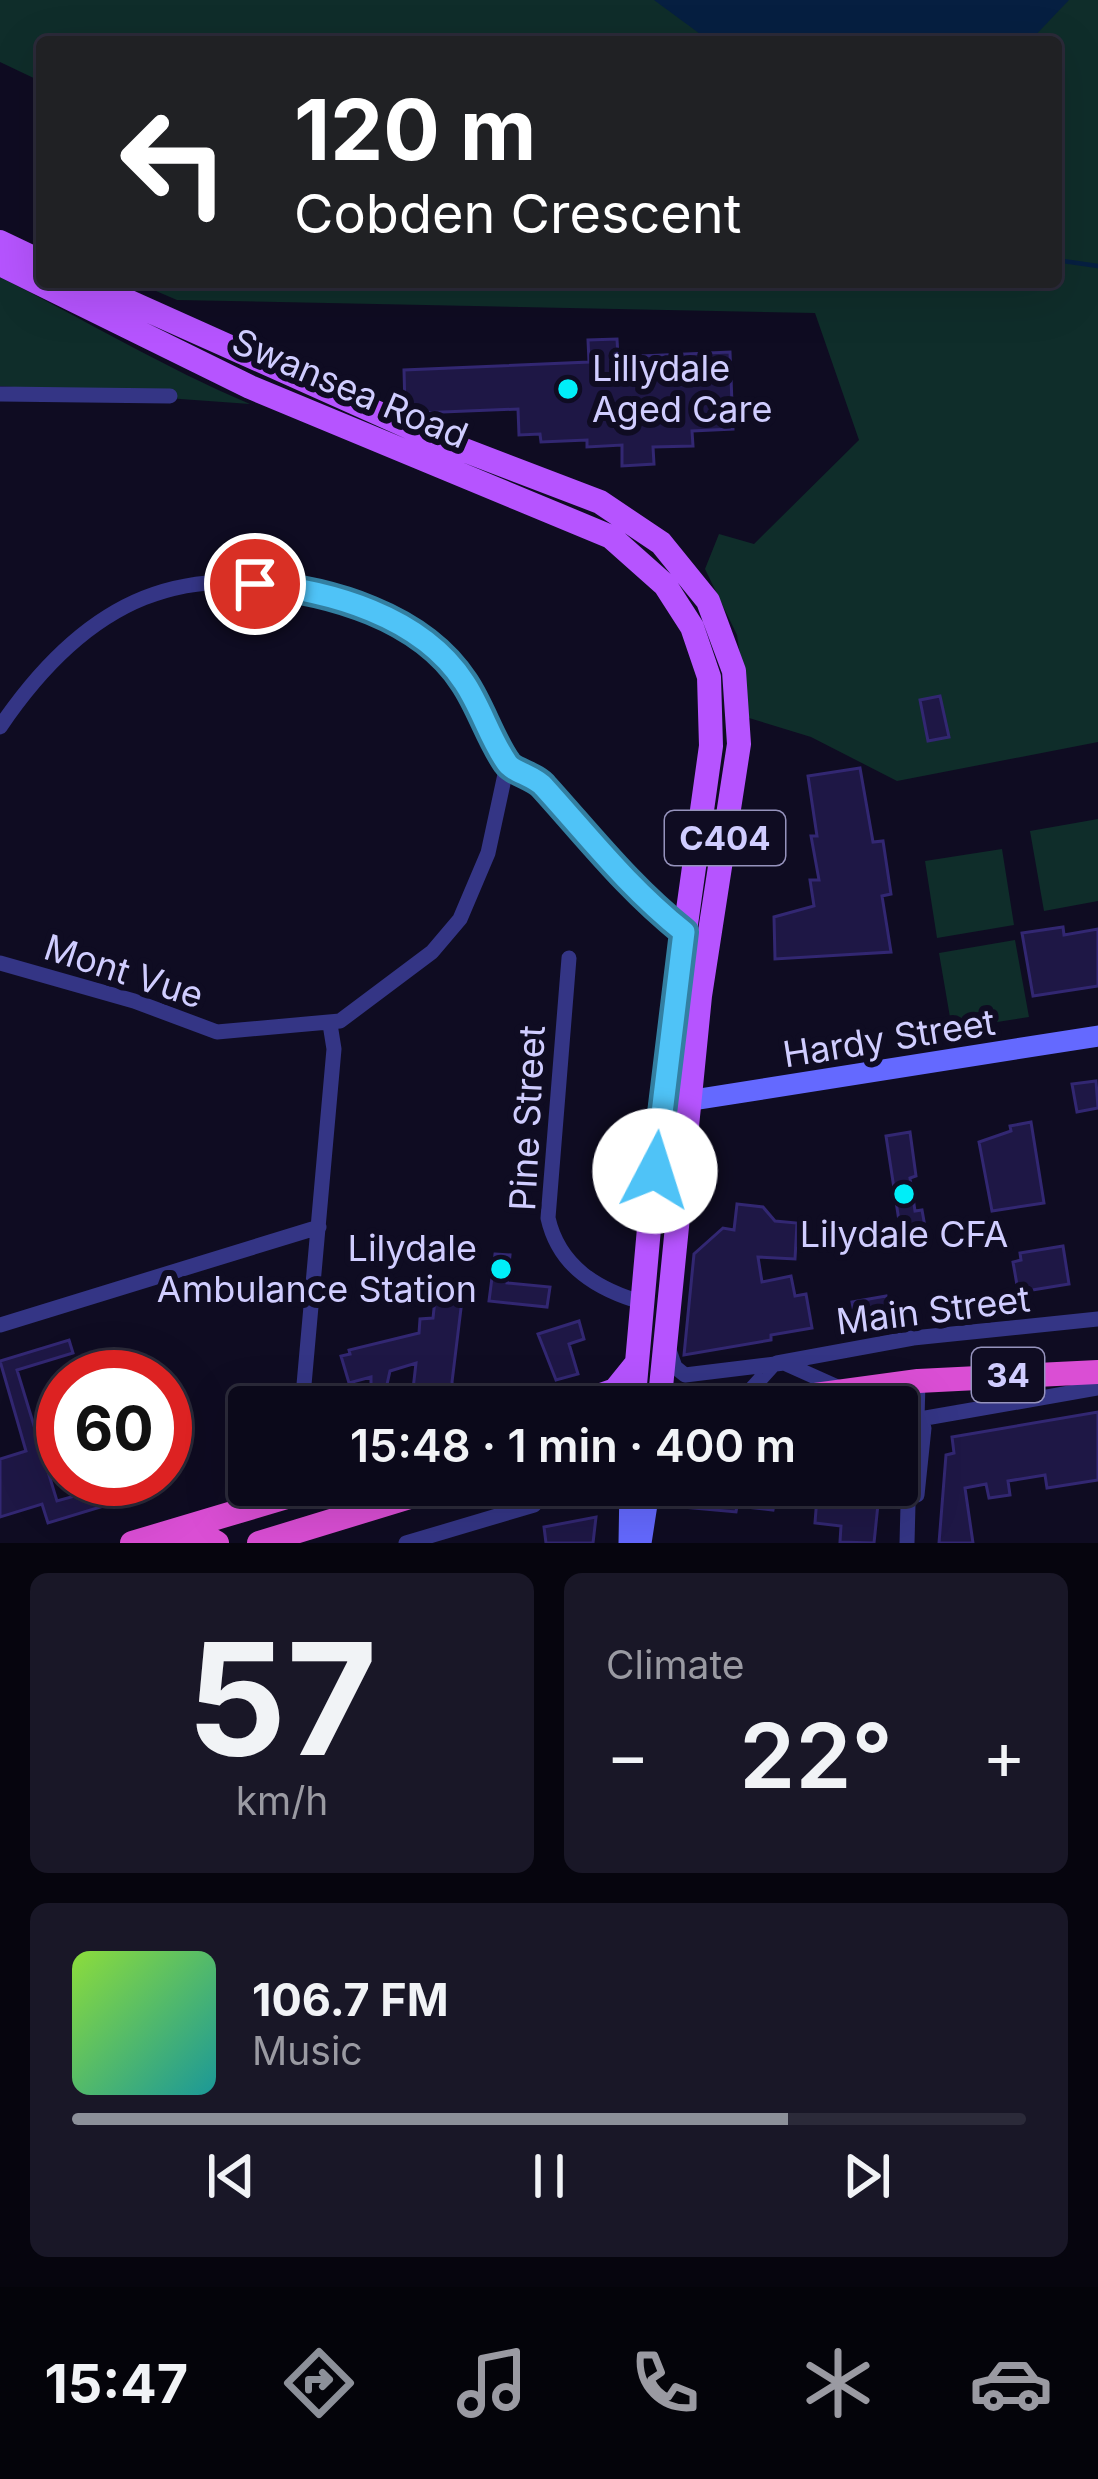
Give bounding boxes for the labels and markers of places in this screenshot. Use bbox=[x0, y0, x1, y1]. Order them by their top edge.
place label: Lillydale Aged Care bbox=[592, 346, 773, 431]
marker: Lillydale Aged Care bbox=[555, 376, 581, 402]
pin bbox=[204, 533, 306, 635]
marker: Lilydale CFA bbox=[891, 1181, 917, 1207]
place label: Lilydale CFA bbox=[800, 1212, 1008, 1256]
place label: Lilydale Ambulance Station bbox=[157, 1226, 477, 1311]
marker: Lilydale Ambulance Station bbox=[488, 1256, 514, 1282]

